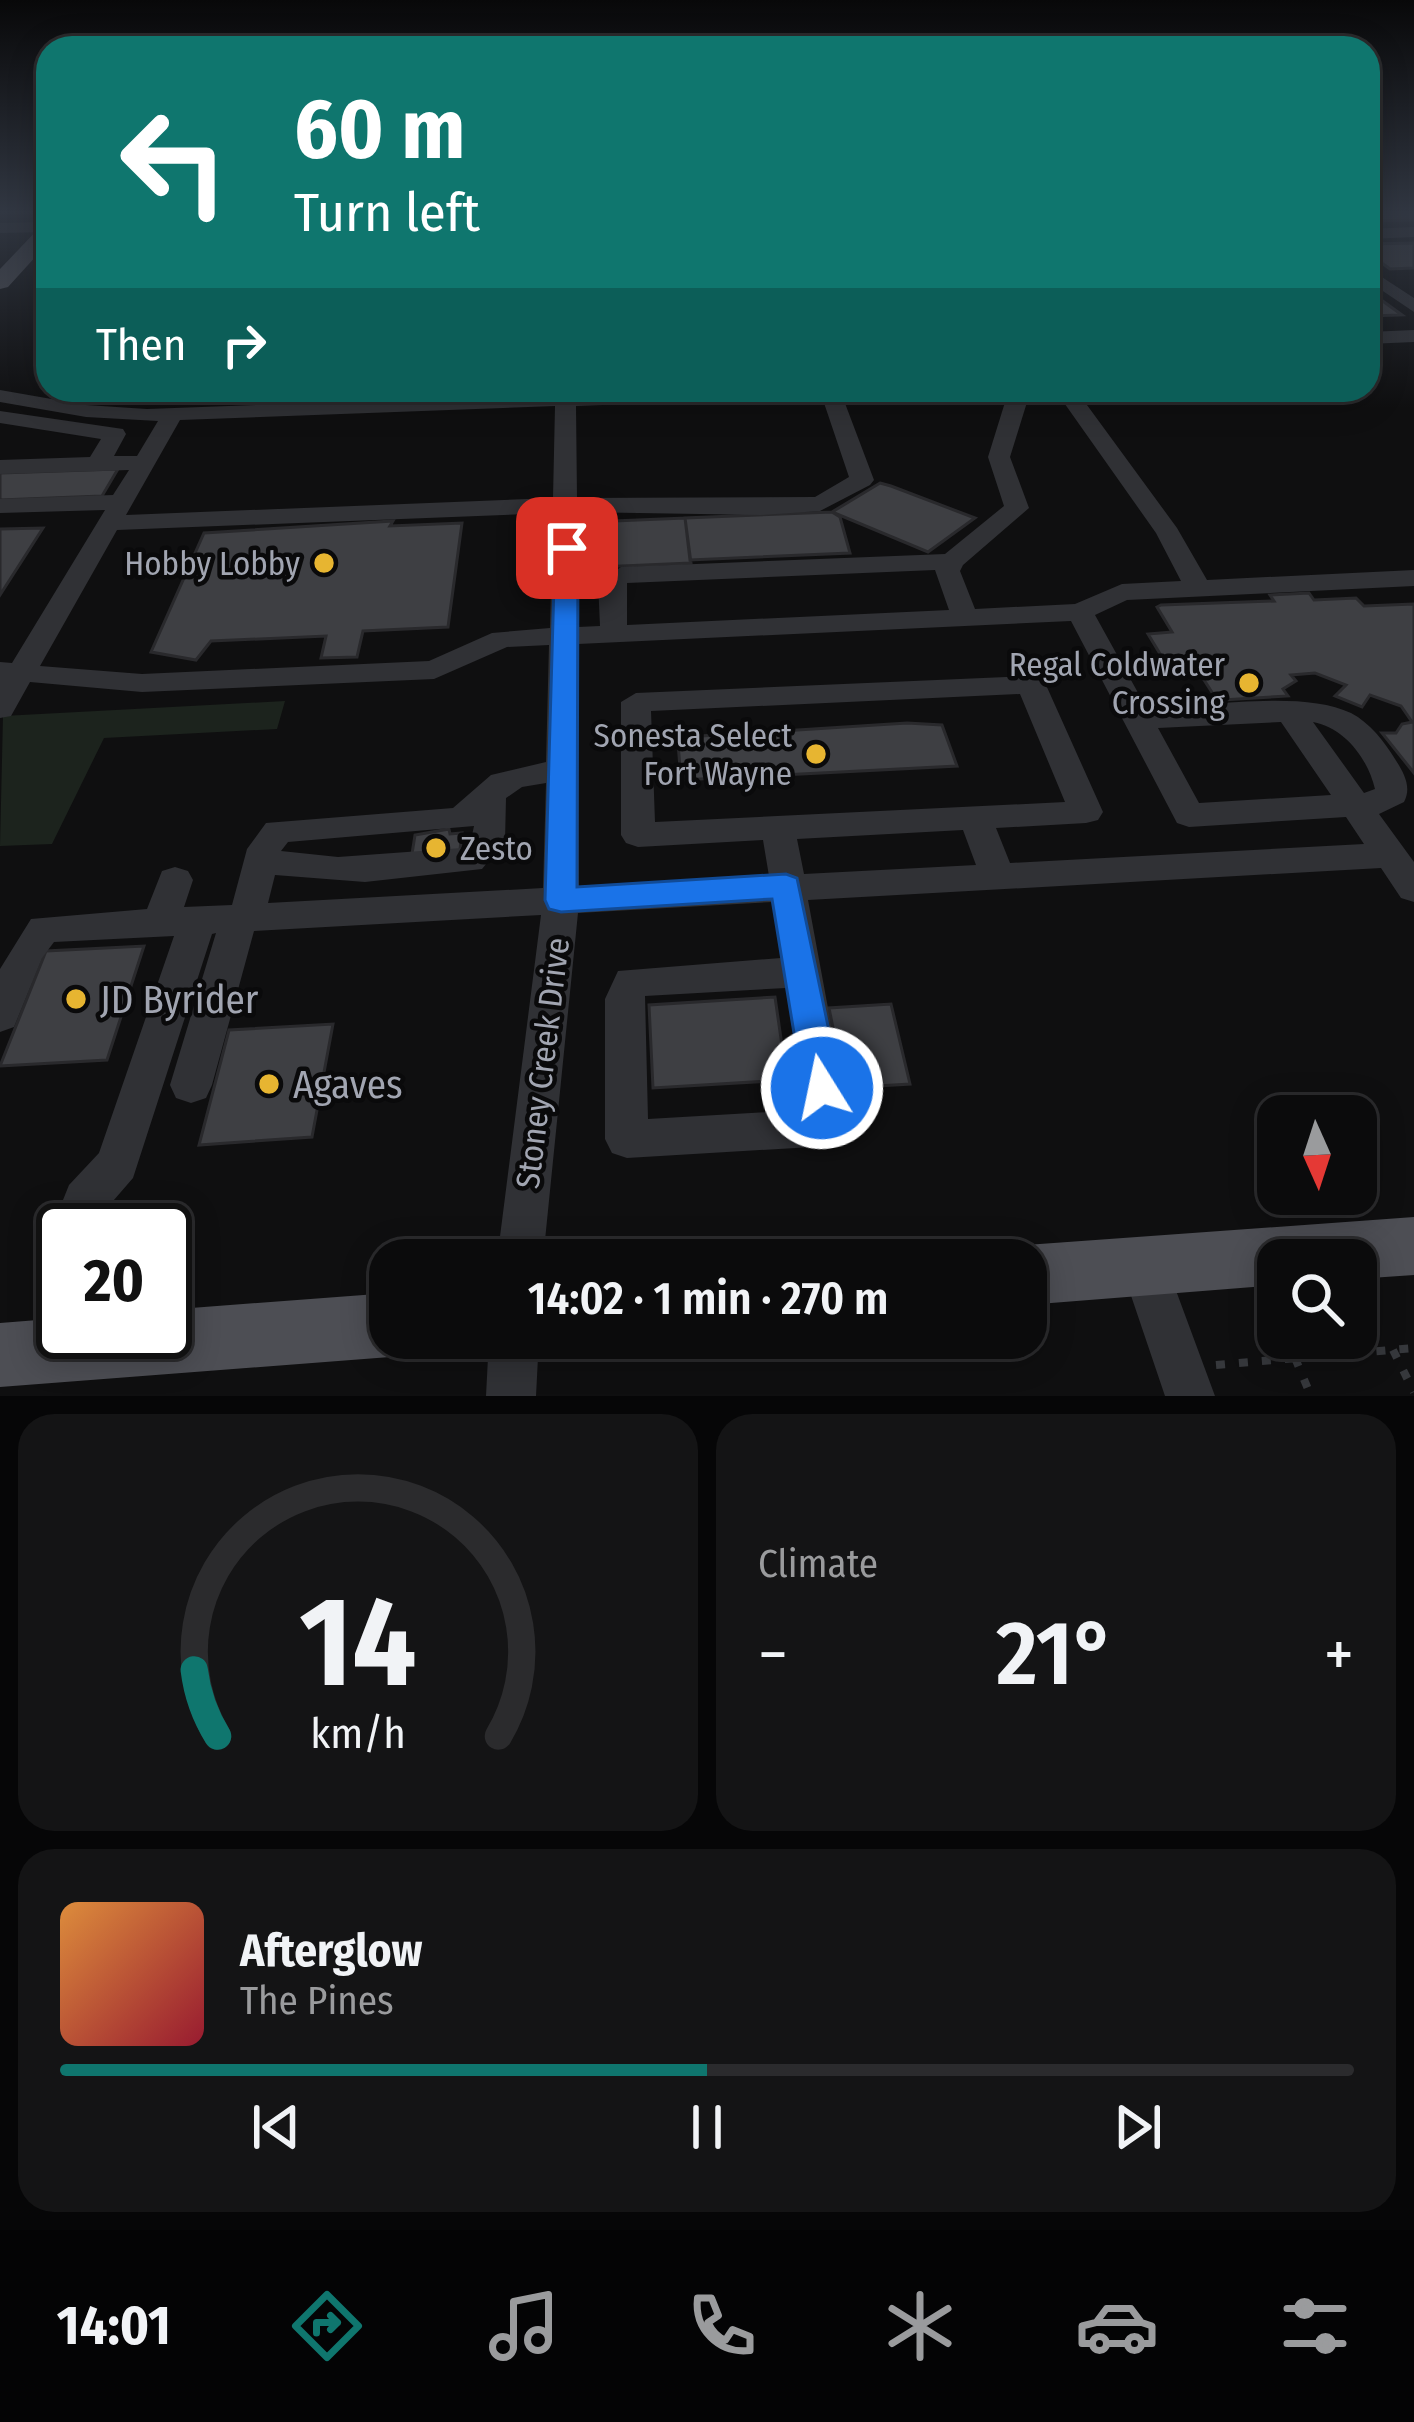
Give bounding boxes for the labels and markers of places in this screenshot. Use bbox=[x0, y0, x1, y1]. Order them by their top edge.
pin bbox=[516, 497, 618, 599]
place label: Hobby Lobby bbox=[124, 544, 300, 584]
marker: Hobby Lobby bbox=[311, 550, 337, 576]
place label: Regal Coldwater Crossing bbox=[1009, 645, 1225, 723]
marker: Regal Coldwater Crossing bbox=[1236, 670, 1262, 696]
place label: Sonesta Select Fort Wayne bbox=[594, 716, 792, 794]
marker: Sonesta Select Fort Wayne bbox=[803, 741, 829, 767]
place label: Zesto bbox=[460, 829, 533, 869]
marker: Zesto bbox=[423, 835, 449, 861]
place label: JD Byrider bbox=[100, 977, 259, 1023]
marker: JD Byrider bbox=[63, 986, 89, 1012]
place label: Agaves bbox=[293, 1062, 403, 1108]
marker: Agaves bbox=[256, 1071, 282, 1097]

